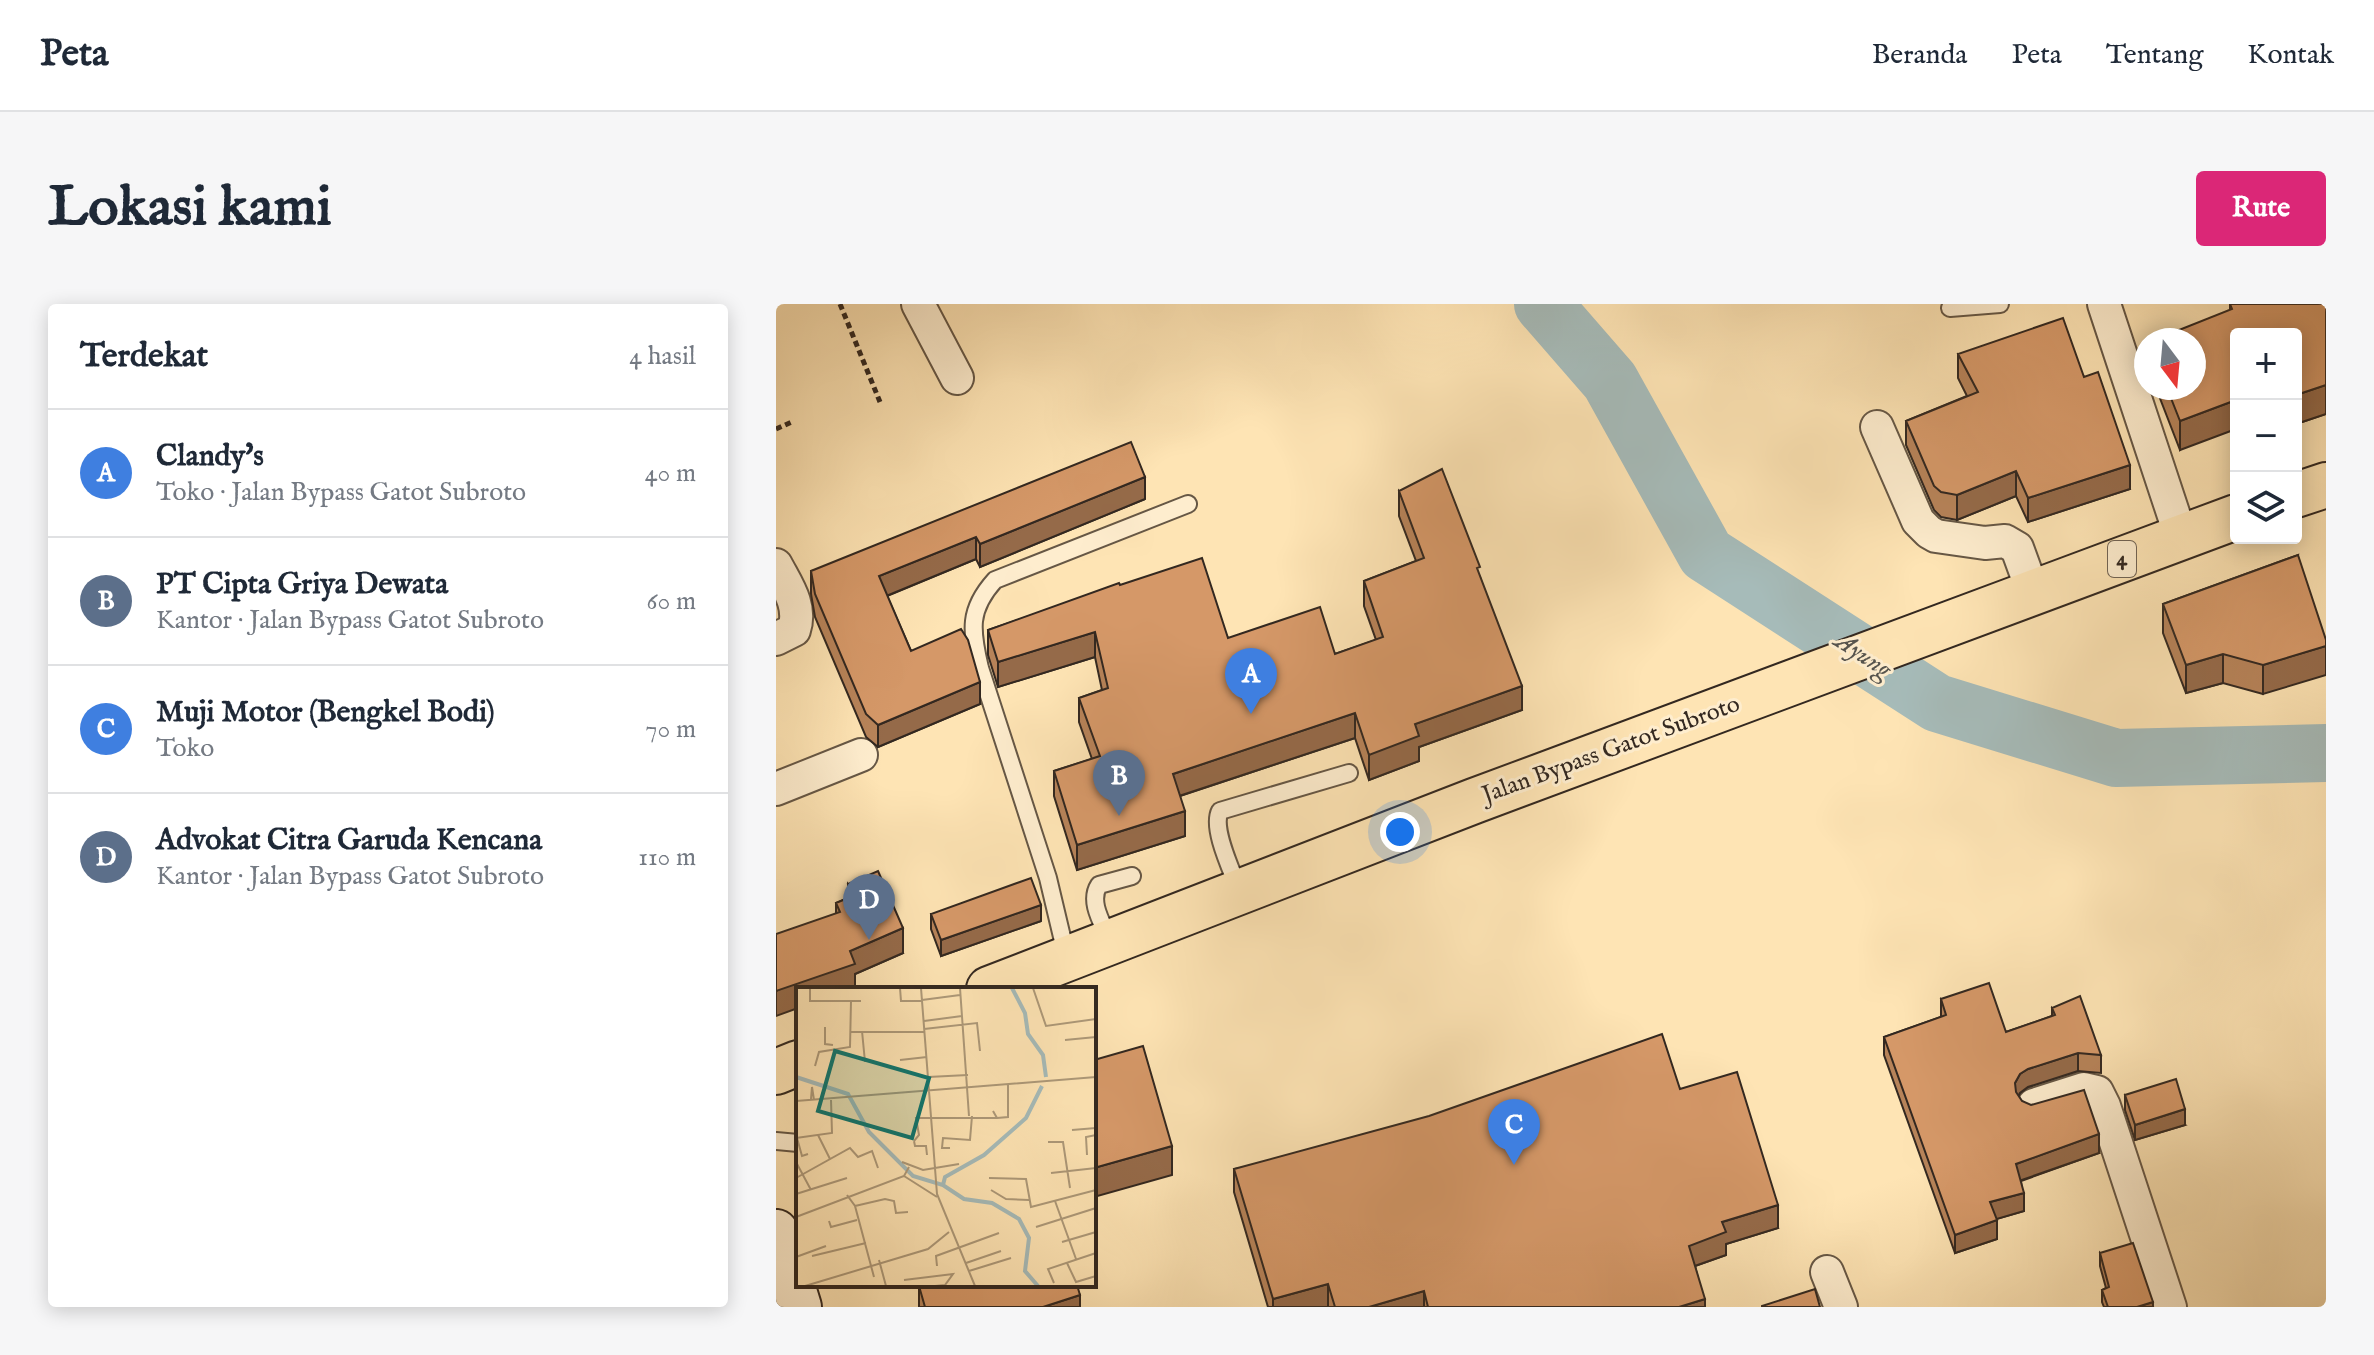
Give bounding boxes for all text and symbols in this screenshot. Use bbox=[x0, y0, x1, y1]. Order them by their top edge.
text: Peta bbox=[40, 31, 108, 79]
text: Beranda bbox=[1872, 38, 1967, 73]
text: Peta bbox=[2011, 38, 2062, 73]
text: Tentang bbox=[2106, 38, 2203, 73]
text: Kontak bbox=[2247, 38, 2334, 73]
button: Rute bbox=[2196, 171, 2326, 246]
text: Lokasi kami bbox=[48, 173, 332, 244]
north arrow bbox=[2134, 328, 2206, 400]
map controls bbox=[2230, 328, 2302, 544]
button: + bbox=[2230, 328, 2302, 400]
text: Terdekat bbox=[80, 335, 208, 378]
text: 4 hasil bbox=[629, 340, 696, 373]
button: − bbox=[2230, 400, 2302, 472]
text: Clandy's bbox=[156, 438, 264, 476]
text: A bbox=[97, 457, 115, 490]
text: 40 m bbox=[645, 457, 696, 490]
button: layers bbox=[2230, 472, 2302, 544]
text: Toko · Jalan Bypass Gatot Subroto bbox=[156, 476, 526, 509]
road number: 4 bbox=[2108, 541, 2136, 577]
text: PT Cipta Griya Dewata bbox=[156, 566, 448, 604]
text: B bbox=[97, 585, 115, 618]
text: 60 m bbox=[647, 585, 696, 618]
text: Kantor · Jalan Bypass Gatot Subroto bbox=[156, 604, 544, 637]
water label: Ayung bbox=[1825, 623, 1899, 687]
pin: A bbox=[1225, 648, 1277, 714]
street label: Jalan Bypass Gatot Subroto bbox=[1475, 689, 1744, 812]
text: Muji Motor (Bengkel Bodi) bbox=[156, 694, 495, 732]
text: C bbox=[97, 713, 115, 746]
text: 70 m bbox=[645, 713, 696, 746]
text: Toko bbox=[156, 732, 214, 765]
pin: B bbox=[1093, 750, 1145, 816]
your location bbox=[1380, 812, 1420, 852]
text: Advokat Citra Garuda Kencana bbox=[156, 822, 542, 860]
text: D bbox=[96, 841, 116, 874]
text: 110 m bbox=[638, 841, 696, 874]
text: Kantor · Jalan Bypass Gatot Subroto bbox=[156, 860, 544, 893]
pin: D bbox=[843, 874, 895, 940]
inset map bbox=[796, 987, 1096, 1287]
pin: C bbox=[1488, 1099, 1540, 1165]

